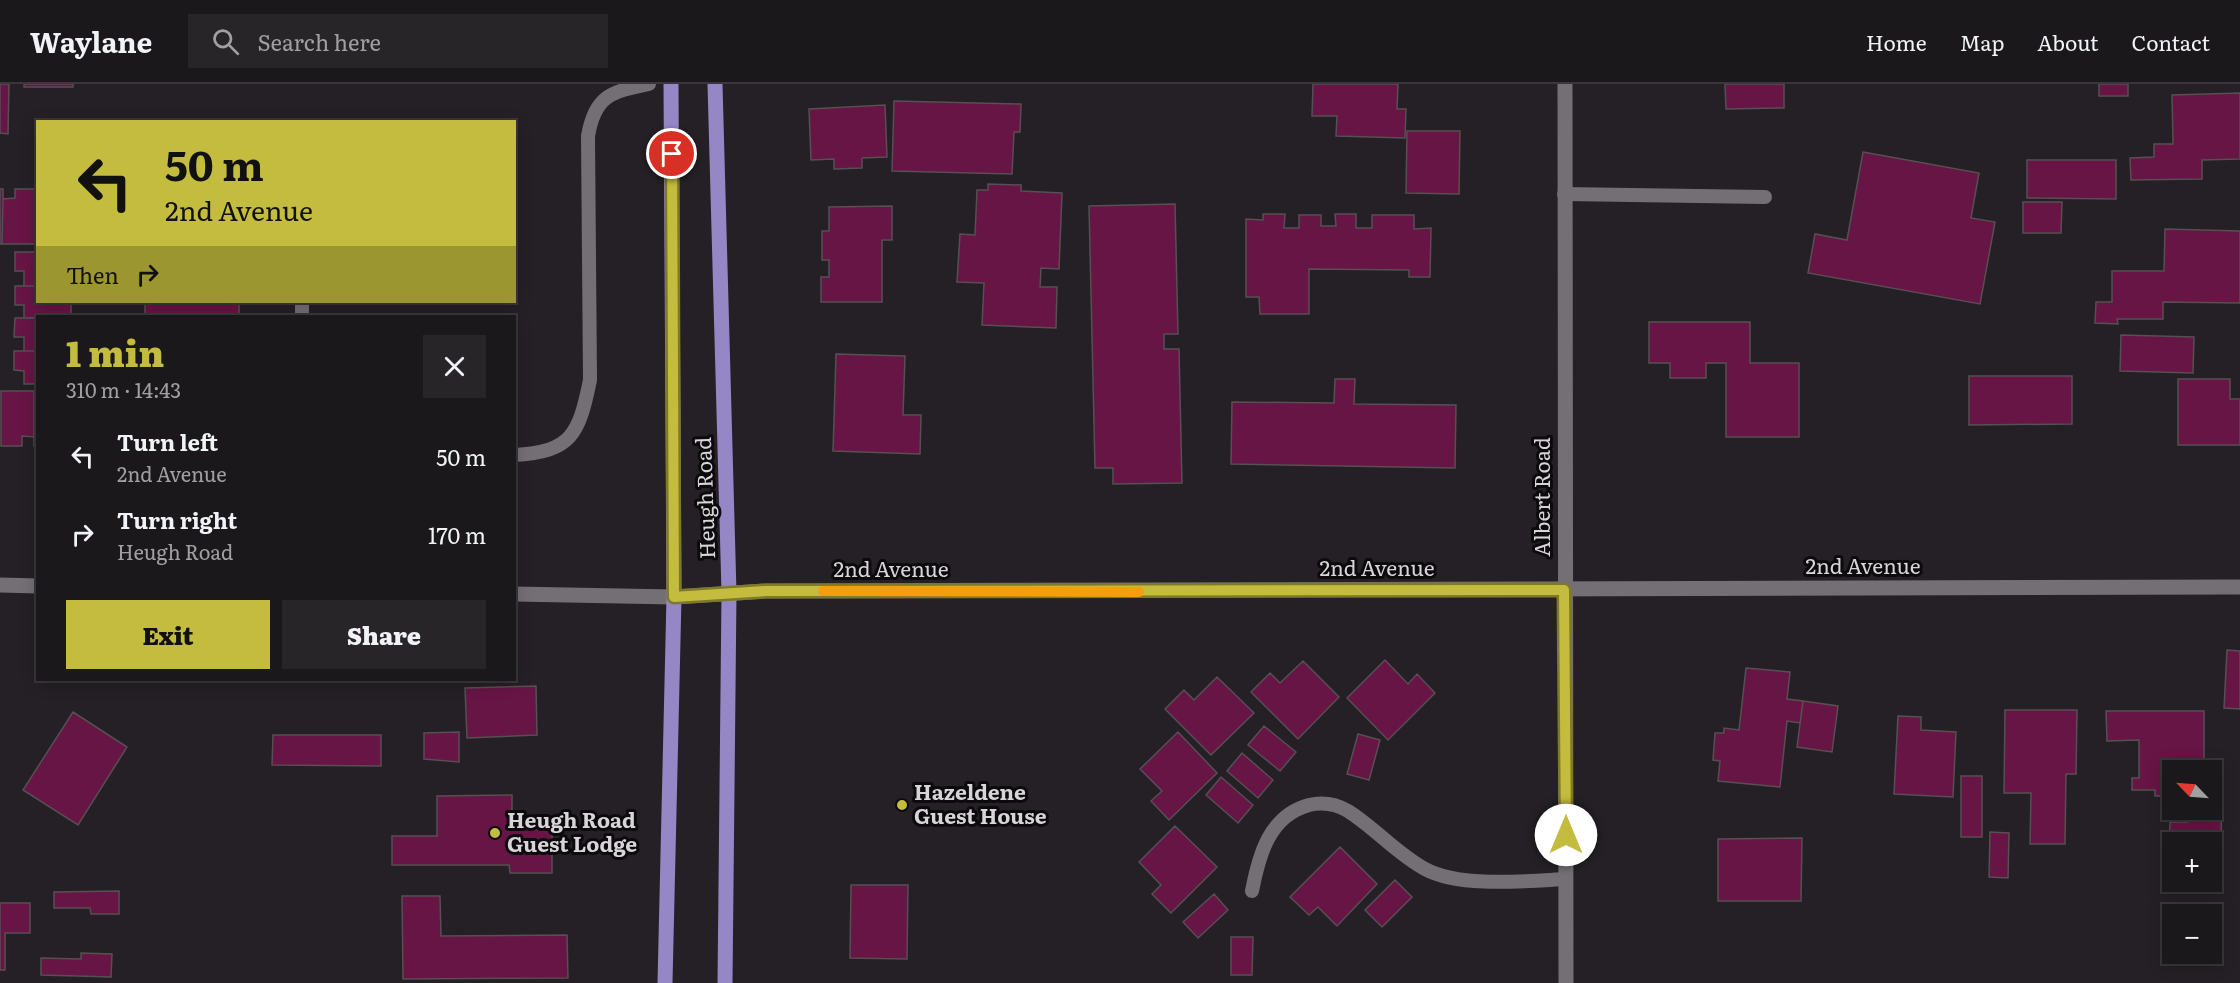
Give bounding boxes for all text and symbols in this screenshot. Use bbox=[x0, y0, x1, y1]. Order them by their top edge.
search box bbox=[188, 14, 608, 68]
text: Waylane bbox=[30, 20, 152, 62]
icon: search bbox=[209, 25, 242, 58]
text: Search here bbox=[257, 25, 381, 58]
text: Home bbox=[1866, 26, 1927, 57]
text: Map bbox=[1960, 26, 2004, 57]
text: About bbox=[2037, 26, 2099, 57]
text: Contact bbox=[2132, 26, 2210, 57]
pin bbox=[646, 128, 697, 179]
text: 50 m bbox=[165, 132, 264, 194]
icon: arrive bbox=[655, 137, 688, 170]
icon: left bbox=[66, 144, 144, 222]
text: 2nd Avenue bbox=[165, 189, 313, 229]
text: Then bbox=[66, 258, 119, 291]
icon: right bbox=[131, 258, 164, 291]
text: 1 min bbox=[66, 325, 164, 378]
button: close bbox=[423, 335, 486, 398]
text: 310 m · 14:43 bbox=[66, 374, 181, 404]
text: Turn left bbox=[117, 425, 218, 458]
street label: Heugh Road bbox=[686, 436, 721, 560]
street label: Albert Road bbox=[1525, 437, 1556, 557]
icon: left bbox=[66, 440, 99, 473]
text: 50 m bbox=[436, 440, 486, 473]
text: 2nd Avenue bbox=[117, 458, 227, 488]
text: Turn right bbox=[117, 503, 237, 536]
icon: right bbox=[66, 518, 99, 551]
text: 170 m bbox=[428, 518, 486, 551]
text: Heugh Road bbox=[117, 536, 233, 566]
street label: 2nd Avenue bbox=[1805, 549, 1921, 580]
street label: 2nd Avenue bbox=[1319, 551, 1435, 582]
street label: 2nd Avenue bbox=[833, 552, 949, 583]
button: Exit bbox=[66, 600, 270, 669]
button: Share bbox=[282, 600, 486, 669]
north arrow bbox=[2162, 760, 2222, 820]
map controls bbox=[2162, 760, 2222, 964]
place label: Hazeldene Guest House bbox=[914, 775, 1047, 830]
marker: Hazeldene Guest House bbox=[895, 798, 909, 812]
place label: Heugh Road Guest Lodge bbox=[507, 803, 637, 858]
position arrow bbox=[1534, 803, 1598, 867]
marker: Heugh Road Guest Lodge bbox=[488, 826, 502, 840]
button: + bbox=[2162, 832, 2222, 892]
button: − bbox=[2162, 904, 2222, 964]

